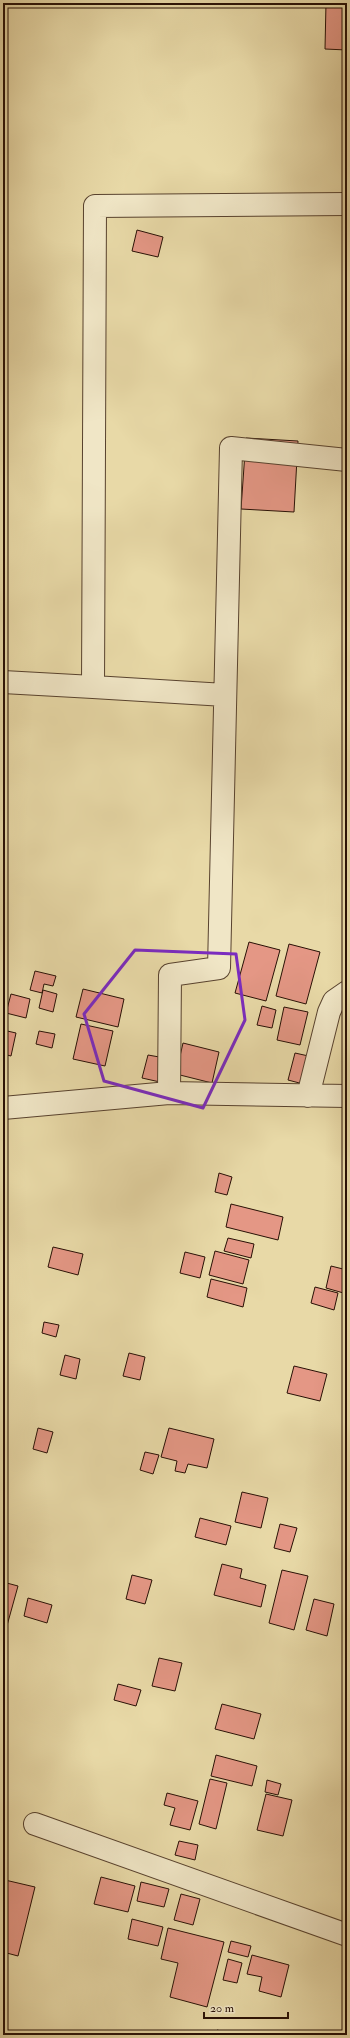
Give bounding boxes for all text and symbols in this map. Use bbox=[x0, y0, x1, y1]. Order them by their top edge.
scale bar bbox=[204, 1994, 288, 2020]
text: 20 m bbox=[210, 2001, 235, 2016]

